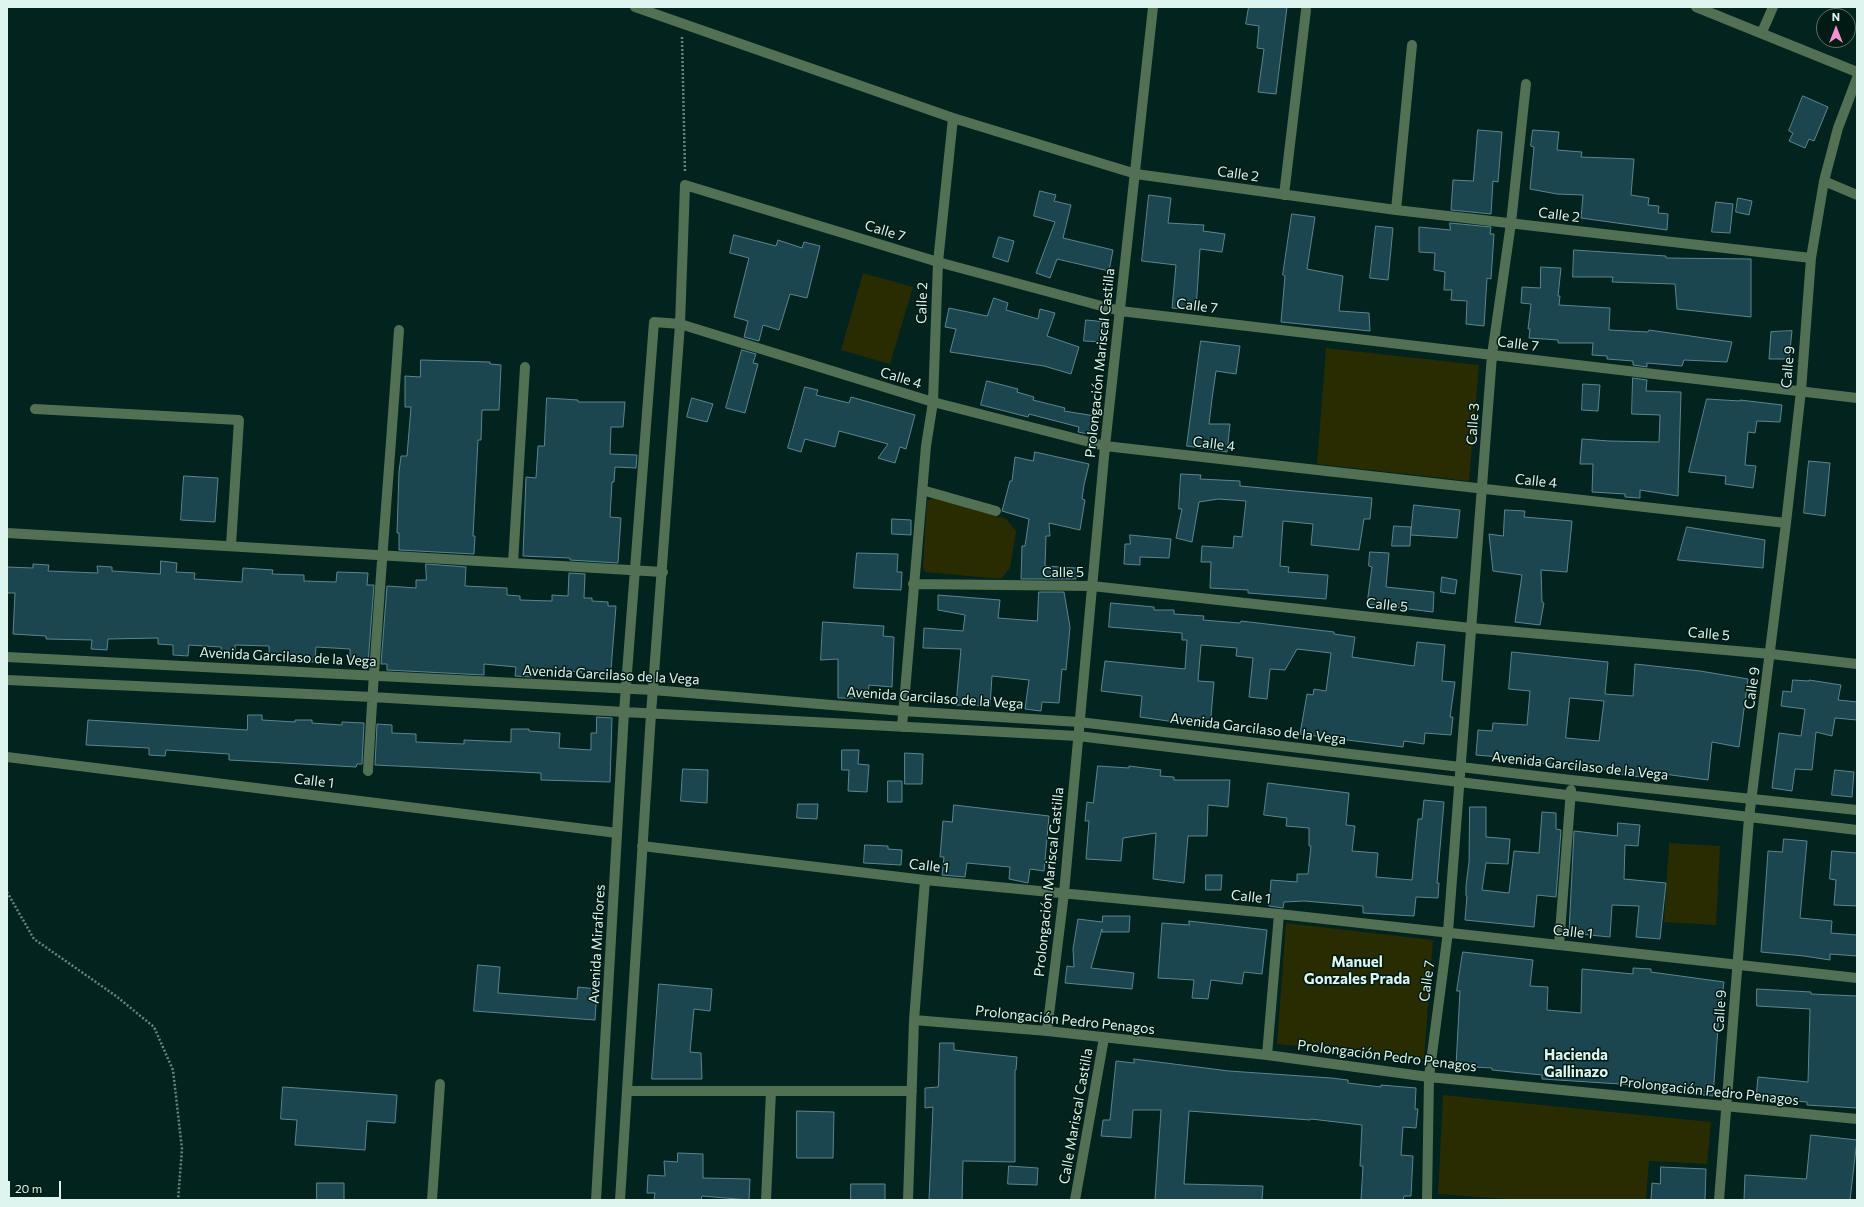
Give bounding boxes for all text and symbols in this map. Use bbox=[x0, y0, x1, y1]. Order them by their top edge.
north arrow bbox=[1816, 8, 1856, 48]
text: N bbox=[1832, 10, 1840, 23]
street label: Calle 2 bbox=[1216, 163, 1260, 185]
street label: Calle 2 bbox=[1537, 204, 1581, 226]
street label: Calle 7 bbox=[863, 217, 907, 245]
street label: Prolongación Mariscal Castilla bbox=[1082, 267, 1118, 459]
street label: Calle 2 bbox=[913, 282, 931, 324]
street label: Calle 7 bbox=[1175, 295, 1219, 317]
street label: Calle 7 bbox=[1496, 333, 1540, 355]
street label: Calle 9 bbox=[1778, 345, 1798, 389]
street label: Calle 4 bbox=[878, 364, 924, 392]
street label: Calle 3 bbox=[1463, 402, 1483, 446]
street label: Calle 4 bbox=[1192, 433, 1236, 455]
street label: Calle 4 bbox=[1514, 470, 1558, 492]
street label: Calle 5 bbox=[1042, 564, 1084, 580]
street label: Calle 5 bbox=[1365, 594, 1409, 616]
street label: Calle 5 bbox=[1687, 624, 1731, 644]
street label: Avenida Garcilaso de la Vega bbox=[199, 644, 377, 670]
street label: Avenida Garcilaso de la Vega bbox=[522, 662, 700, 688]
street label: Calle 9 bbox=[1741, 666, 1763, 710]
street label: Avenida Garcilaso de la Vega bbox=[846, 683, 1024, 713]
street label: Avenida Garcilaso de la Vega bbox=[1169, 710, 1347, 748]
street label: Avenida Garcilaso de la Vega bbox=[1491, 748, 1669, 784]
street label: Calle 1 bbox=[293, 770, 335, 792]
street label: Prolongación Mariscal Castilla bbox=[1031, 786, 1067, 978]
street label: Calle 1 bbox=[908, 856, 950, 876]
street label: Avenida Miraflores bbox=[585, 884, 609, 1004]
street label: Calle 1 bbox=[1230, 887, 1272, 907]
street label: Calle 1 bbox=[1552, 922, 1594, 942]
district label: Manuel Gonzales Prada bbox=[1304, 953, 1410, 988]
street label: Calle 7 bbox=[1416, 959, 1438, 1003]
street label: Calle 9 bbox=[1710, 989, 1730, 1033]
street label: Prolongación Pedro Penagos bbox=[974, 1002, 1156, 1038]
street label: Prolongación Pedro Penagos bbox=[1296, 1037, 1478, 1075]
district label: Hacienda Gallinazo bbox=[1544, 1046, 1608, 1081]
street label: Calle Mariscal Castilla bbox=[1056, 1047, 1096, 1185]
street label: Prolongación Pedro Penagos bbox=[1618, 1073, 1800, 1109]
scale bar bbox=[10, 1173, 63, 1199]
text: 20 m bbox=[15, 1181, 42, 1195]

